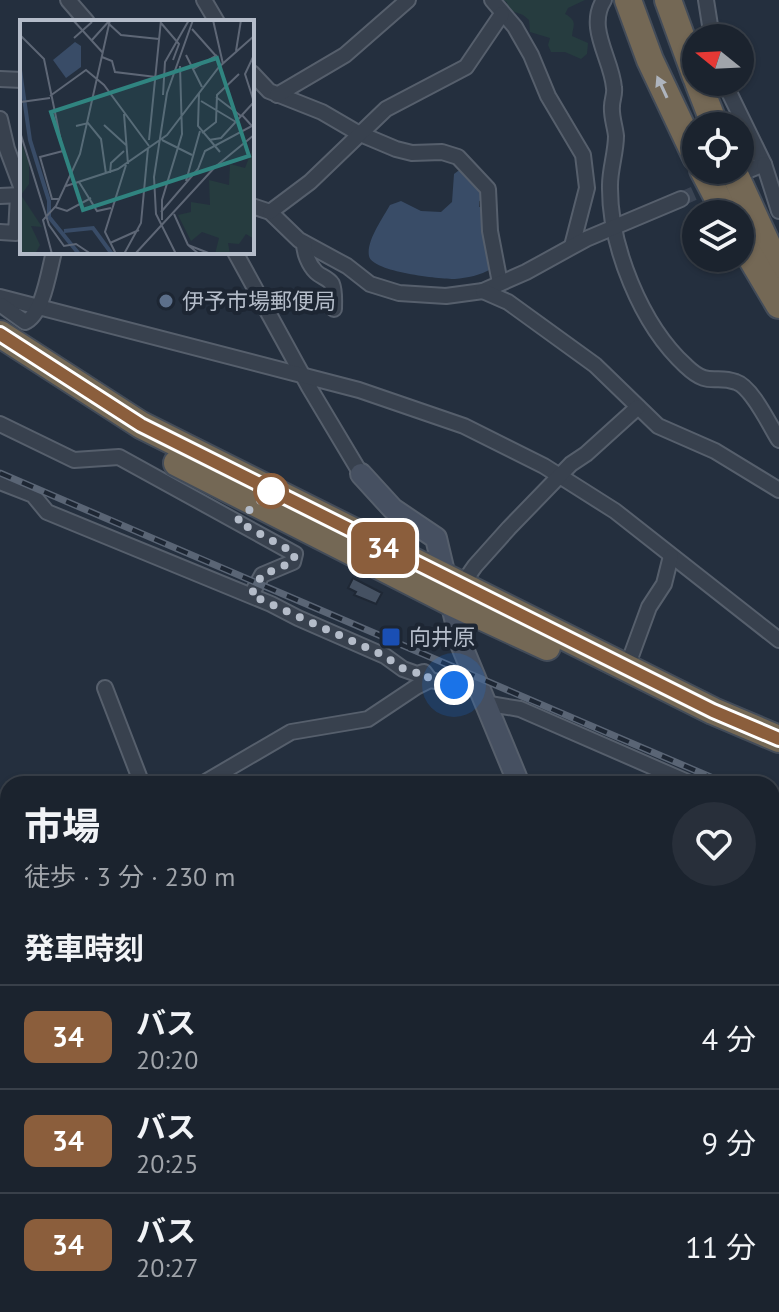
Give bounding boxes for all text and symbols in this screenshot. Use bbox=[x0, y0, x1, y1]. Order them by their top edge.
inset map bbox=[20, 20, 254, 254]
north arrow bbox=[682, 24, 754, 96]
map controls bbox=[682, 24, 754, 272]
one-way arrow bbox=[655, 75, 669, 99]
button: locate bbox=[682, 112, 754, 184]
button: layers bbox=[682, 200, 754, 272]
place label: 伊予市場郵便局 bbox=[182, 287, 336, 315]
marker: 伊予市場郵便局 bbox=[157, 292, 175, 310]
unlabelled marker bbox=[254, 474, 288, 508]
line badge: 34 bbox=[347, 522, 419, 574]
text: 34 bbox=[367, 529, 399, 566]
place label: 向井原 bbox=[409, 623, 475, 651]
marker: 向井原 bbox=[380, 626, 402, 648]
your location bbox=[434, 665, 474, 705]
text: 市場 bbox=[24, 801, 100, 850]
button: heart bbox=[672, 802, 756, 886]
text: 徒歩 · 3 分 · 230 m bbox=[24, 860, 235, 893]
text: 発車時刻 bbox=[24, 928, 144, 967]
text: バス bbox=[136, 1003, 196, 1042]
text: 34 bbox=[52, 1018, 84, 1055]
text: 4 分 bbox=[702, 1019, 756, 1058]
text: 20:20 bbox=[136, 1043, 198, 1076]
text: バス bbox=[136, 1107, 196, 1146]
text: 34 bbox=[52, 1122, 84, 1159]
text: 9 分 bbox=[702, 1123, 756, 1162]
text: 20:25 bbox=[136, 1147, 198, 1180]
text: バス bbox=[136, 1211, 196, 1250]
text: 34 bbox=[52, 1226, 84, 1263]
text: 11 分 bbox=[685, 1227, 756, 1266]
text: 20:27 bbox=[136, 1251, 198, 1284]

